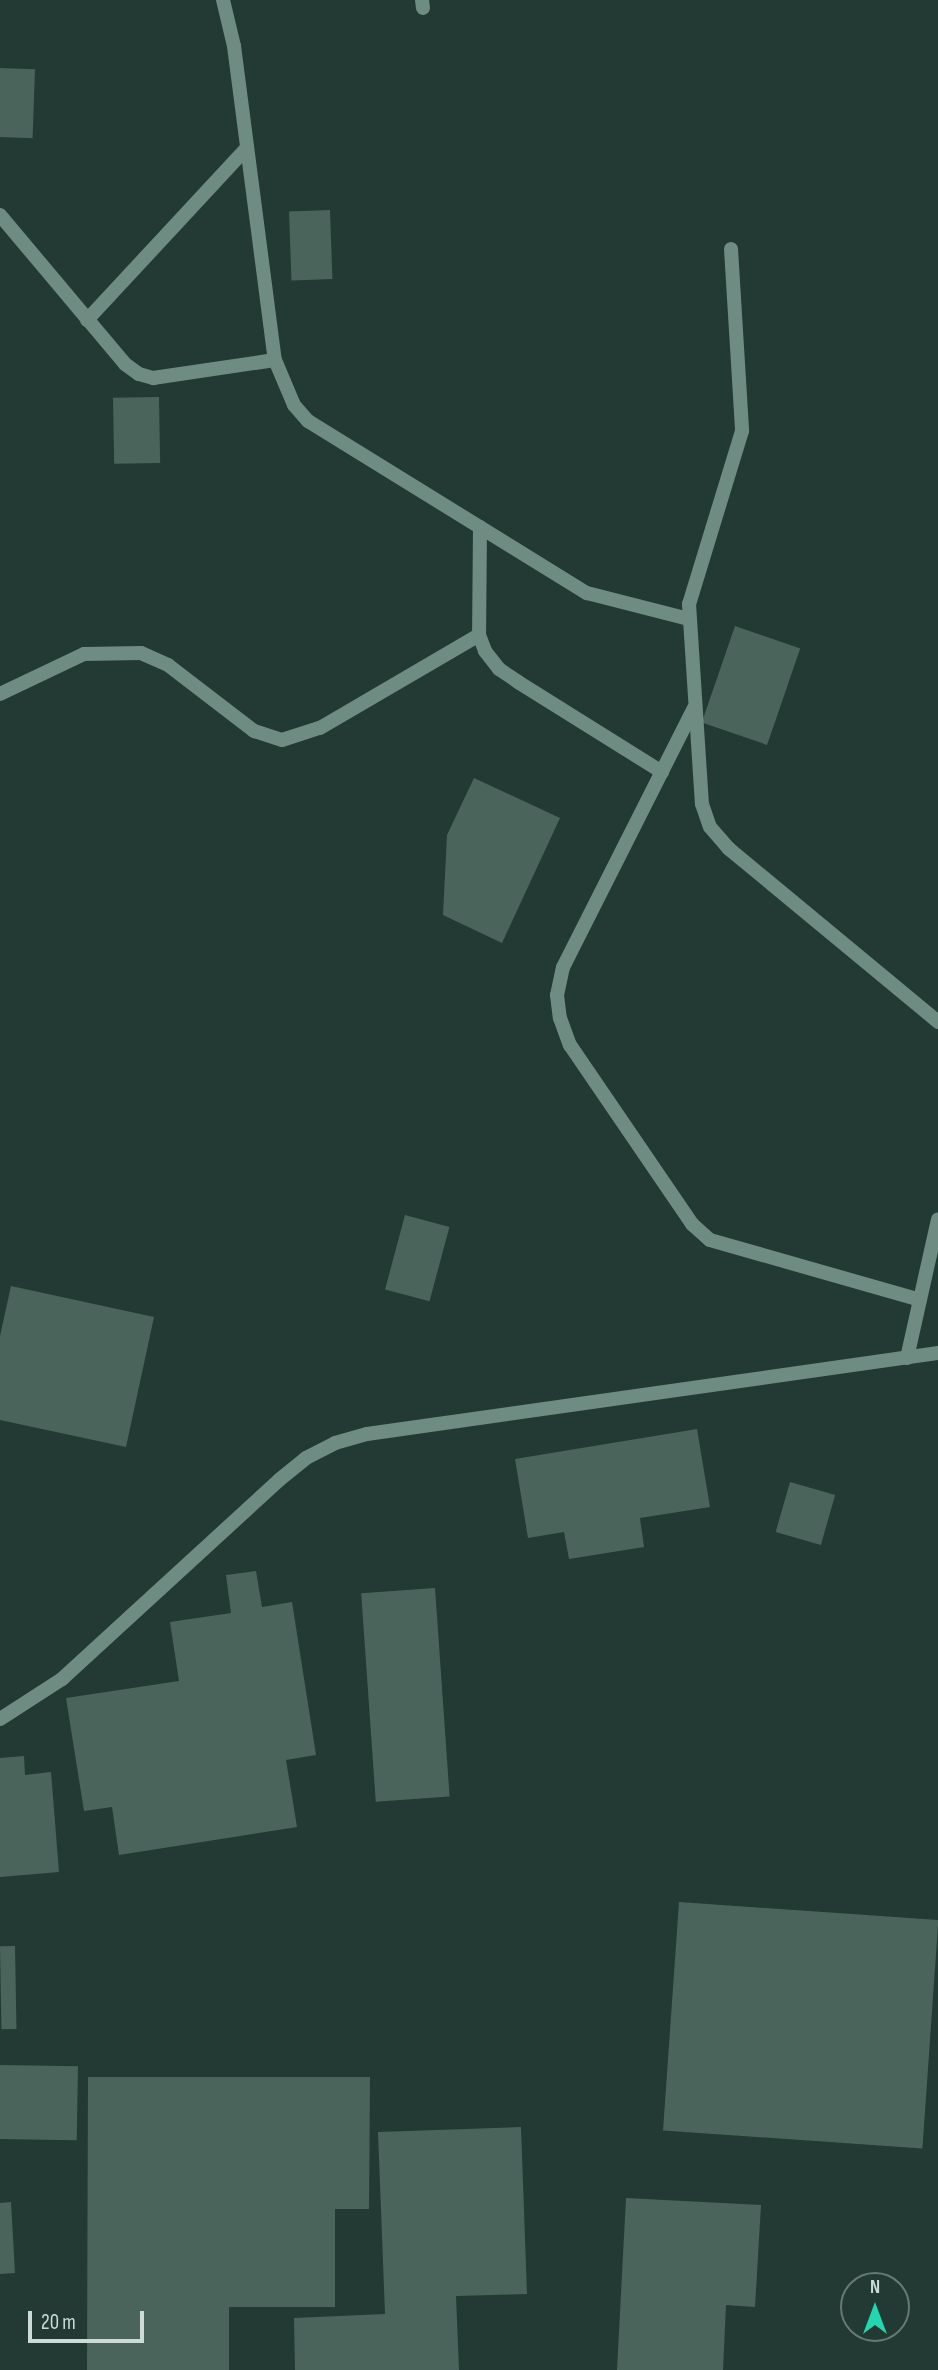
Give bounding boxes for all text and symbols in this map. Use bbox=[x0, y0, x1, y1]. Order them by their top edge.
north arrow bbox=[840, 2272, 910, 2342]
text: N bbox=[870, 2276, 880, 2299]
scale bar bbox=[32, 2296, 147, 2340]
text: 20 m bbox=[41, 2310, 76, 2335]

